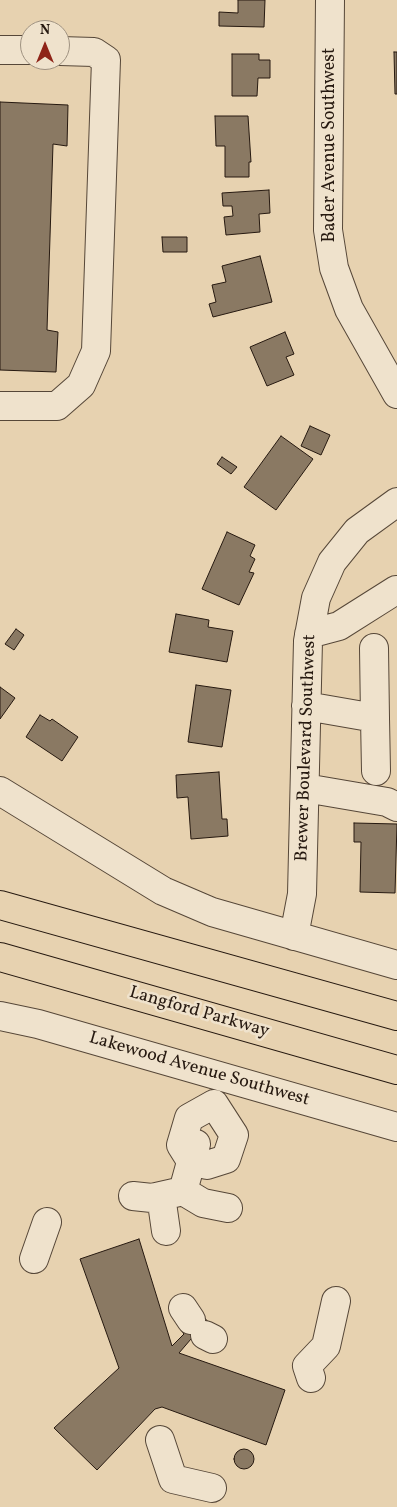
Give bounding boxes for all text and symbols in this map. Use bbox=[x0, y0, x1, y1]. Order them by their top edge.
north arrow bbox=[20, 20, 70, 70]
text: N bbox=[40, 21, 50, 40]
street label: Bader Avenue Southwest bbox=[320, 48, 342, 242]
street label: Brewer Boulevard Southwest bbox=[292, 634, 322, 862]
street label: Langford Parkway bbox=[126, 983, 272, 1043]
street label: Lakewood Avenue Southwest bbox=[86, 1028, 312, 1112]

